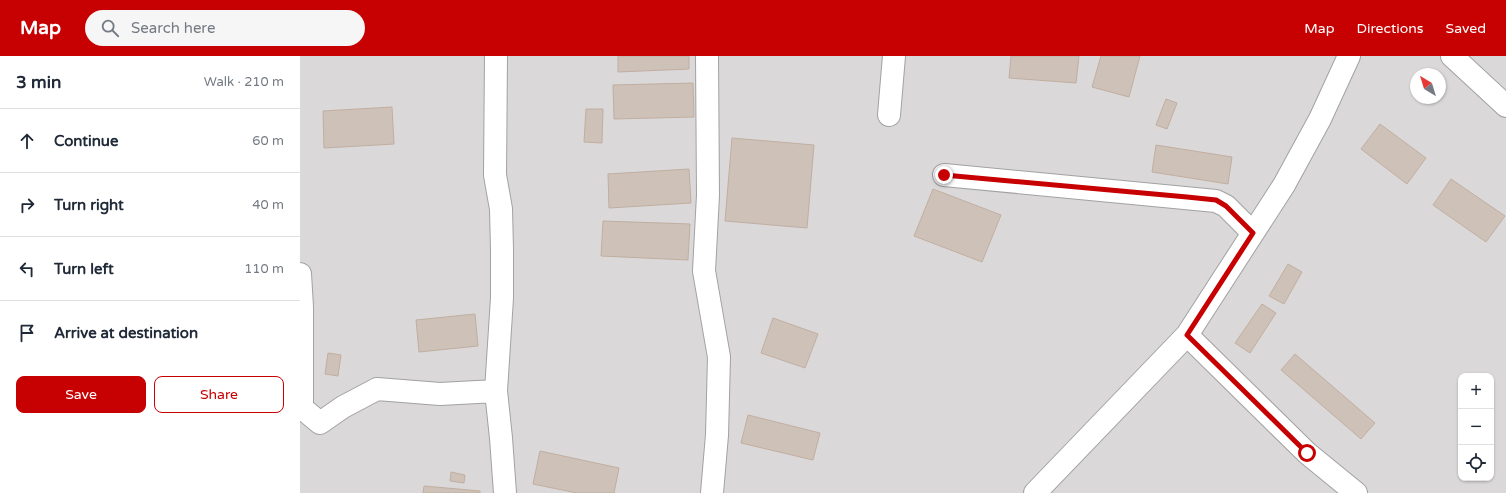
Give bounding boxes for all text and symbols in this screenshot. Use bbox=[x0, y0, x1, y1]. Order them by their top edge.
search box bbox=[85, 10, 365, 46]
text: Map bbox=[20, 17, 61, 39]
icon: search bbox=[99, 17, 121, 39]
text: Search here bbox=[131, 19, 215, 37]
text: Map bbox=[1304, 20, 1335, 37]
text: Directions bbox=[1357, 20, 1424, 37]
text: Saved bbox=[1446, 20, 1486, 37]
north arrow bbox=[1410, 68, 1446, 104]
text: 3 min bbox=[16, 72, 61, 93]
text: Walk · 210 m bbox=[204, 74, 284, 90]
icon: ahead bbox=[16, 130, 38, 152]
text: Continue bbox=[54, 132, 118, 150]
text: 60 m bbox=[252, 133, 284, 149]
route end bbox=[935, 166, 953, 184]
icon: right bbox=[16, 194, 38, 216]
text: Turn right bbox=[54, 196, 124, 214]
text: 40 m bbox=[252, 197, 284, 213]
icon: left bbox=[16, 258, 38, 280]
text: Turn left bbox=[54, 260, 114, 278]
text: 110 m bbox=[244, 261, 284, 277]
icon: arrive bbox=[16, 322, 38, 344]
text: Arrive at destination bbox=[54, 324, 198, 342]
map controls bbox=[1458, 373, 1494, 481]
button: + bbox=[1458, 373, 1494, 409]
button: Save bbox=[16, 376, 146, 413]
button: Share bbox=[154, 376, 284, 413]
button: − bbox=[1458, 409, 1494, 445]
route start bbox=[1298, 444, 1316, 462]
button: locate bbox=[1458, 445, 1494, 481]

